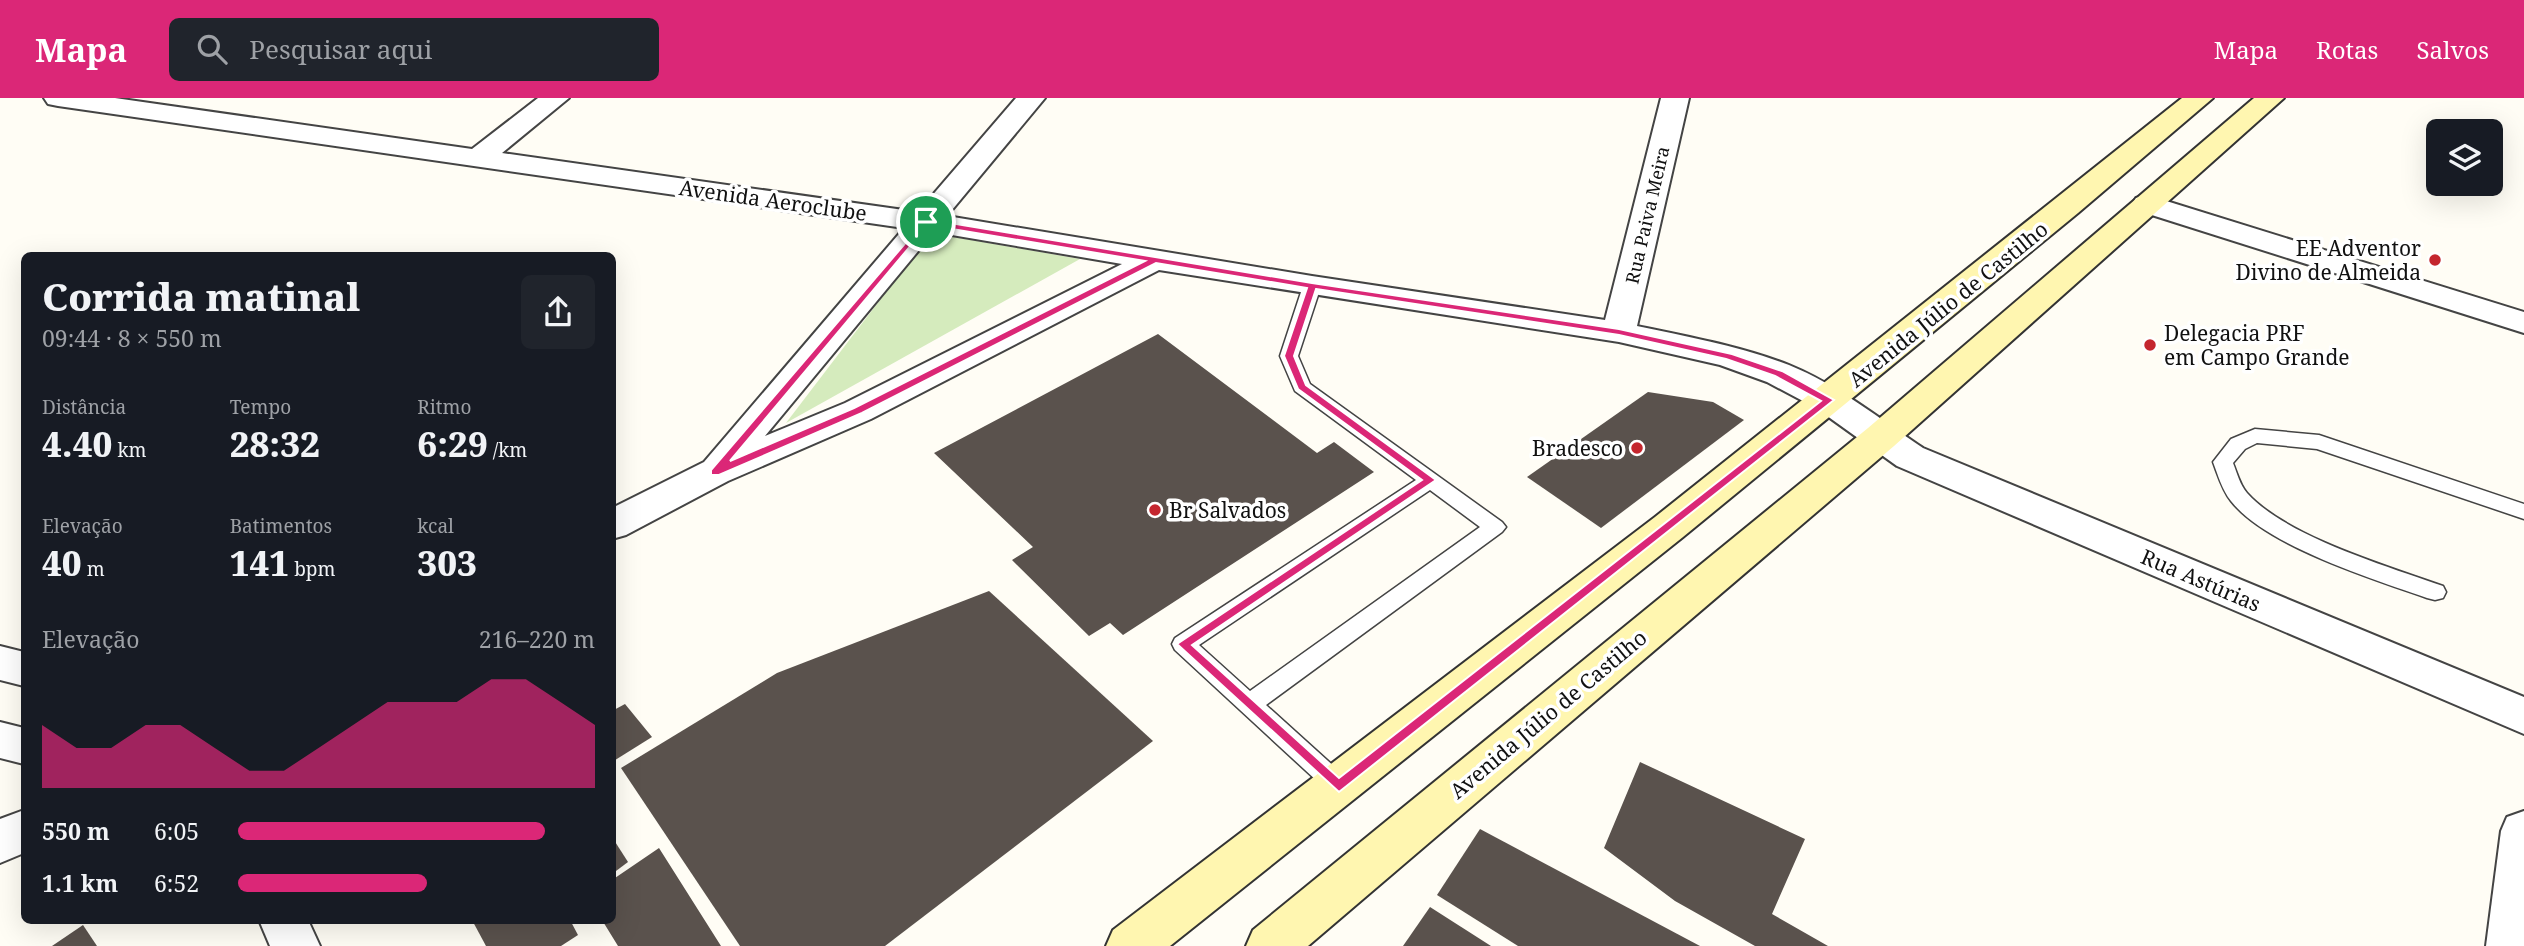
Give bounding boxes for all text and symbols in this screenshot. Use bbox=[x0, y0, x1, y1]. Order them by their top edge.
search box bbox=[169, 18, 659, 81]
text: Mapa bbox=[35, 27, 127, 72]
icon: search bbox=[193, 30, 231, 68]
text: Pesquisar aqui bbox=[249, 31, 432, 67]
text: Mapa bbox=[2214, 33, 2278, 66]
text: Rotas bbox=[2316, 33, 2378, 66]
text: Salvos bbox=[2416, 33, 2489, 66]
map controls bbox=[2426, 119, 2503, 196]
button: layers bbox=[2426, 119, 2503, 196]
street label: Rua Paiva Meira bbox=[1619, 144, 1675, 286]
street label: Avenida Aeroclube bbox=[677, 173, 869, 227]
pin bbox=[896, 192, 956, 252]
icon: arrive bbox=[907, 203, 945, 241]
street label: Avenida Júlio de Castilho bbox=[1842, 215, 2054, 393]
place label: EE Adventor Divino de Almeida bbox=[2236, 234, 2421, 286]
marker: EE Adventor Divino de Almeida bbox=[2427, 252, 2443, 268]
text: Corrida matinal bbox=[42, 270, 360, 322]
button: share bbox=[521, 275, 595, 349]
place label: Delegacia PRF em Campo Grande bbox=[2164, 319, 2350, 371]
text: 09:44 · 8 × 550 m bbox=[42, 322, 222, 354]
marker: Delegacia PRF em Campo Grande bbox=[2142, 337, 2158, 353]
text: Distância bbox=[42, 394, 126, 420]
text: Tempo bbox=[230, 394, 291, 420]
text: Ritmo bbox=[417, 394, 471, 420]
text: 4.40 bbox=[42, 420, 112, 467]
text: 28:32 bbox=[230, 420, 320, 467]
text: 6:29 bbox=[417, 420, 488, 467]
place label: Bradesco bbox=[1532, 434, 1623, 462]
text: km bbox=[112, 437, 146, 463]
text: /km bbox=[488, 437, 527, 463]
marker: Bradesco bbox=[1629, 440, 1645, 456]
place label: Br Salvados bbox=[1169, 496, 1286, 524]
marker: Br Salvados bbox=[1147, 502, 1163, 518]
text: Elevação bbox=[42, 513, 123, 539]
text: Batimentos bbox=[230, 513, 332, 539]
text: kcal bbox=[417, 513, 454, 539]
text: 40 bbox=[42, 539, 82, 586]
text: 141 bbox=[230, 539, 289, 586]
text: 303 bbox=[417, 539, 477, 586]
street label: Rua Astúrias bbox=[2137, 542, 2265, 618]
text: m bbox=[82, 556, 105, 582]
text: bpm bbox=[289, 556, 335, 582]
text: Elevação bbox=[42, 623, 140, 655]
text: 216–220 m bbox=[479, 623, 595, 655]
street label: Avenida Júlio de Castilho bbox=[1444, 623, 1652, 805]
text: 550 m bbox=[42, 815, 110, 847]
text: 6:05 bbox=[154, 815, 199, 847]
text: 1.1 km bbox=[42, 867, 118, 899]
text: 6:52 bbox=[154, 867, 199, 899]

